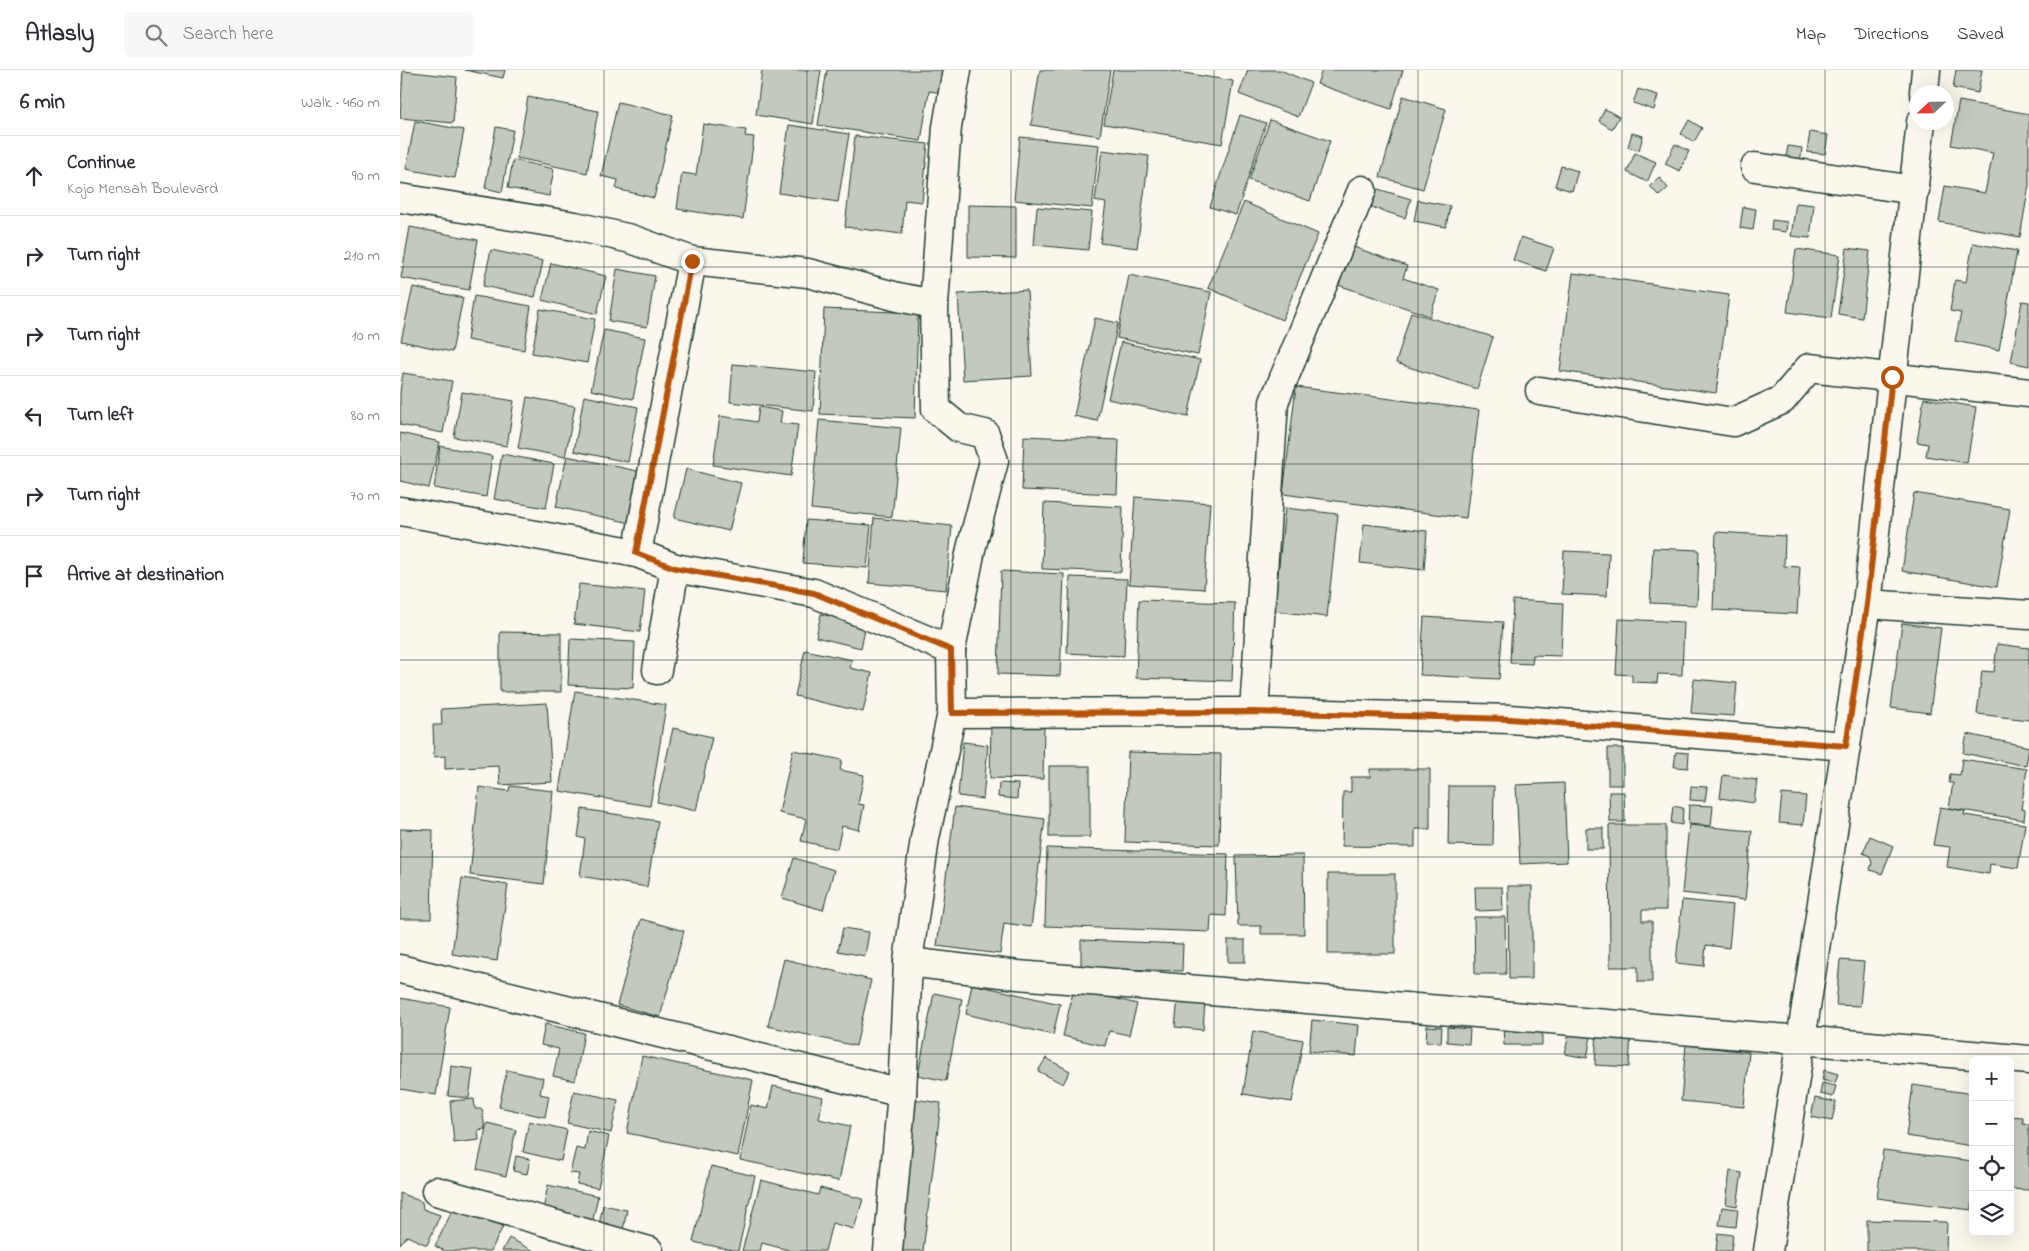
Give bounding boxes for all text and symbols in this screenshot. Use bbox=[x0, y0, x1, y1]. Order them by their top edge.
search box bbox=[124, 12, 474, 57]
text: Atlasly bbox=[25, 17, 94, 52]
icon: search bbox=[142, 21, 170, 49]
text: Search here bbox=[182, 21, 273, 48]
text: Map bbox=[1796, 22, 1826, 48]
text: Directions bbox=[1854, 22, 1929, 48]
text: Saved bbox=[1957, 22, 2004, 48]
north arrow bbox=[1909, 85, 1954, 130]
text: 6 min bbox=[20, 88, 65, 118]
text: Walk · 460 m bbox=[301, 91, 380, 115]
text: Continue bbox=[67, 150, 135, 177]
icon: ahead bbox=[20, 162, 48, 190]
text: 90 m bbox=[352, 164, 380, 188]
text: Kojo Mensah Boulevard bbox=[67, 177, 218, 201]
icon: right bbox=[20, 242, 48, 270]
text: Turn right bbox=[67, 242, 140, 269]
text: 210 m bbox=[344, 244, 380, 268]
route end bbox=[681, 250, 704, 273]
icon: right bbox=[20, 322, 48, 350]
text: Turn right bbox=[67, 322, 140, 349]
text: 10 m bbox=[352, 324, 380, 348]
route start bbox=[1881, 366, 1904, 389]
icon: left bbox=[20, 402, 48, 430]
text: Turn left bbox=[67, 402, 134, 429]
text: 80 m bbox=[351, 404, 380, 428]
icon: right bbox=[20, 482, 48, 510]
text: Turn right bbox=[67, 482, 140, 509]
text: 70 m bbox=[350, 484, 380, 508]
icon: arrive bbox=[20, 562, 48, 590]
text: Arrive at destination bbox=[67, 562, 224, 589]
map controls bbox=[1969, 1056, 2014, 1236]
button: + bbox=[1969, 1056, 2014, 1101]
button: − bbox=[1969, 1101, 2014, 1146]
button: locate bbox=[1969, 1146, 2014, 1191]
button: layers bbox=[1969, 1191, 2014, 1236]

